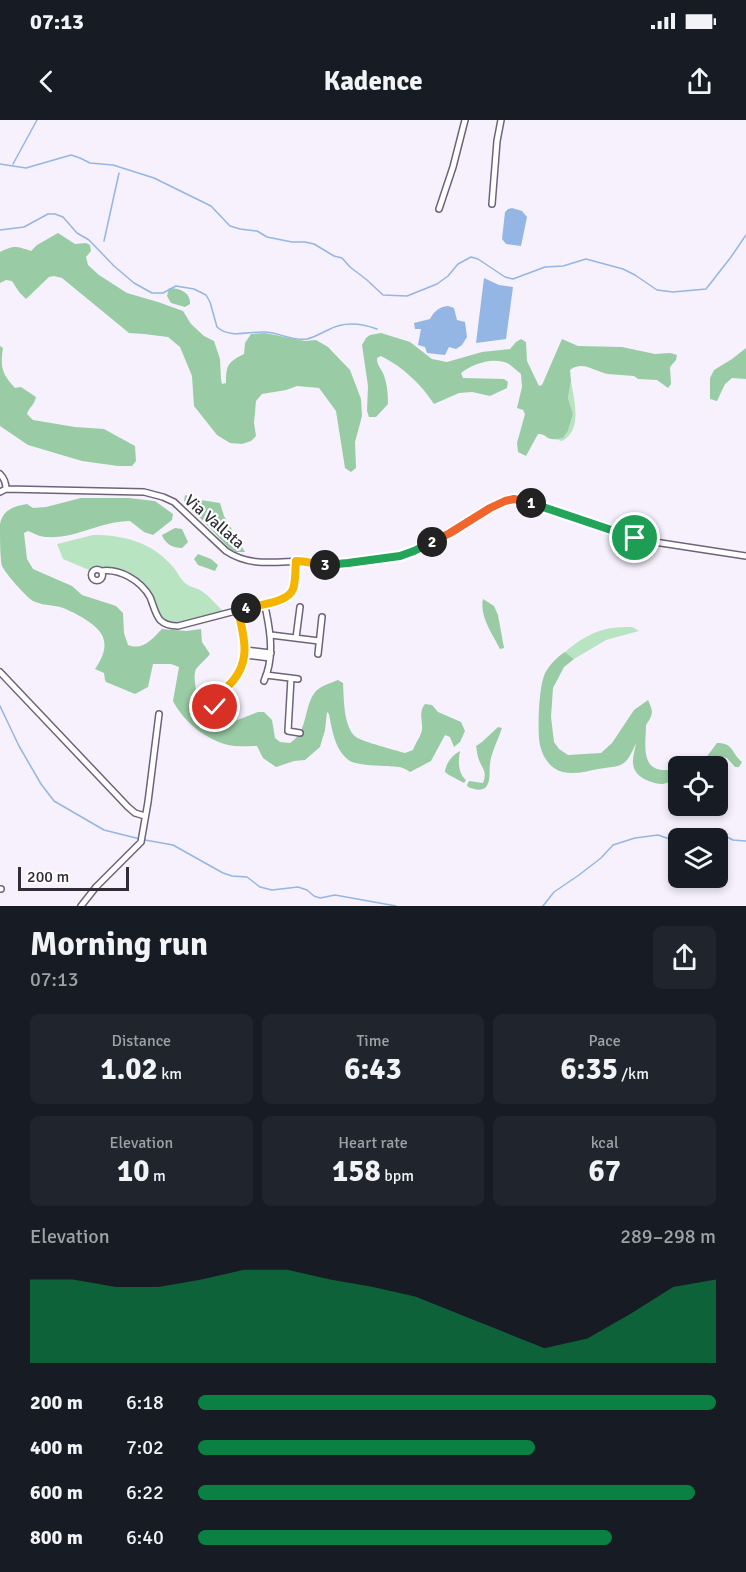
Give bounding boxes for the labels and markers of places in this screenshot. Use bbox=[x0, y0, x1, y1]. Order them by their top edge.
pin: 1 bbox=[516, 488, 546, 518]
pin bbox=[609, 512, 660, 563]
pin: 2 bbox=[417, 527, 447, 557]
pin: 3 bbox=[310, 550, 340, 580]
pin: 4 bbox=[231, 593, 261, 623]
pin bbox=[189, 681, 240, 732]

